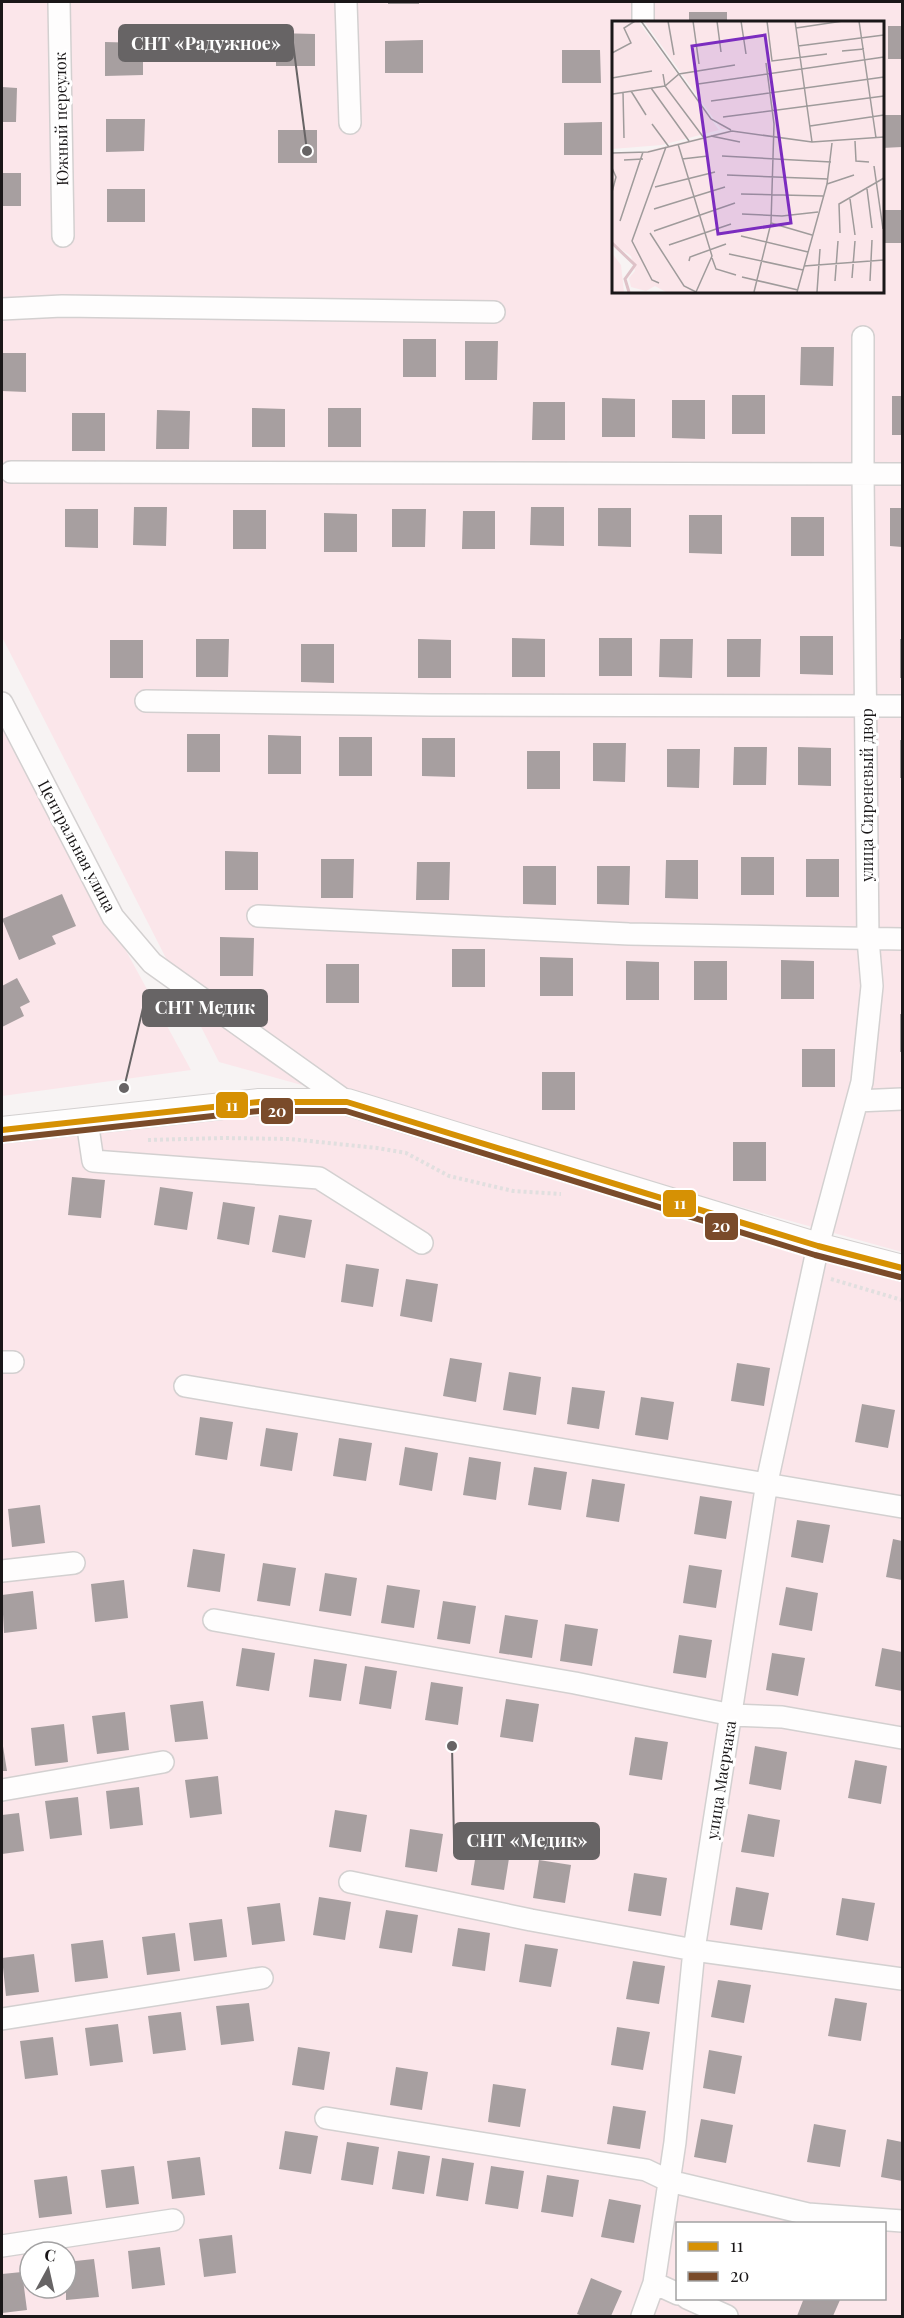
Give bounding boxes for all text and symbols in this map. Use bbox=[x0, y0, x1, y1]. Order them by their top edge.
inset map bbox=[612, 21, 883, 292]
callout: СНТ «Радужное» bbox=[119, 25, 293, 61]
text: СНТ «Радужное» bbox=[131, 31, 281, 55]
street label: Южный переулок bbox=[49, 52, 72, 186]
street label: улица Сиреневый двор bbox=[856, 708, 877, 883]
street label: Центральная улица bbox=[34, 776, 121, 916]
callout: СНТ Медик bbox=[143, 990, 267, 1026]
text: СНТ Медик bbox=[155, 995, 255, 1019]
line badge: 11 bbox=[215, 1091, 249, 1119]
text: 11 bbox=[226, 1094, 238, 1115]
line badge: 20 bbox=[260, 1097, 294, 1125]
text: 20 bbox=[268, 1100, 286, 1121]
line badge: 11 bbox=[662, 1189, 697, 1218]
text: 11 bbox=[674, 1192, 686, 1213]
line badge: 20 bbox=[704, 1212, 739, 1241]
text: 20 bbox=[712, 1215, 730, 1236]
street label: улица Маерчака bbox=[701, 1719, 740, 1842]
callout: СНТ «Медик» bbox=[454, 1823, 599, 1859]
text: СНТ «Медик» bbox=[467, 1828, 588, 1852]
legend bbox=[676, 2222, 886, 2300]
text: 11 bbox=[730, 2233, 744, 2257]
north arrow bbox=[18, 2240, 78, 2300]
text: С bbox=[43, 2243, 57, 2266]
text: 20 bbox=[730, 2263, 749, 2287]

